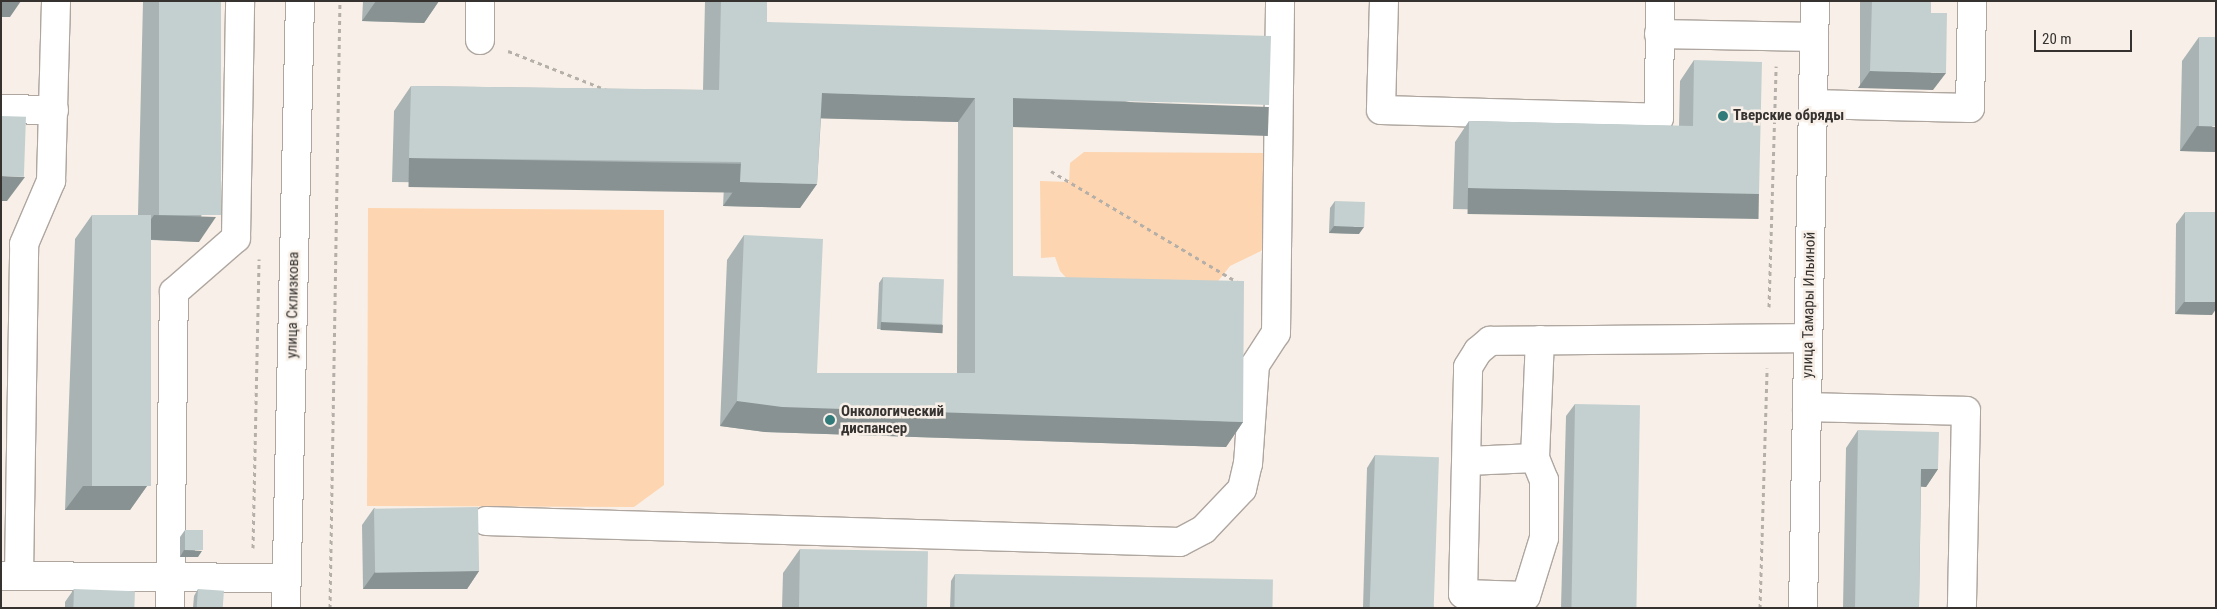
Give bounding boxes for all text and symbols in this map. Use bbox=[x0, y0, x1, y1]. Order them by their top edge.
scale bar bbox=[2037, 20, 2134, 52]
text: 20 m bbox=[2042, 30, 2072, 48]
place label: Тверские обряды bbox=[1733, 107, 1844, 125]
marker: Тверские обряды bbox=[1717, 110, 1729, 122]
street label: улица Тамары Ильиной bbox=[1799, 232, 1819, 378]
street label: улица Склизкова bbox=[283, 251, 303, 359]
place label: Онкологический диспансер bbox=[841, 402, 944, 437]
marker: Онкологический диспансер bbox=[823, 413, 837, 427]

